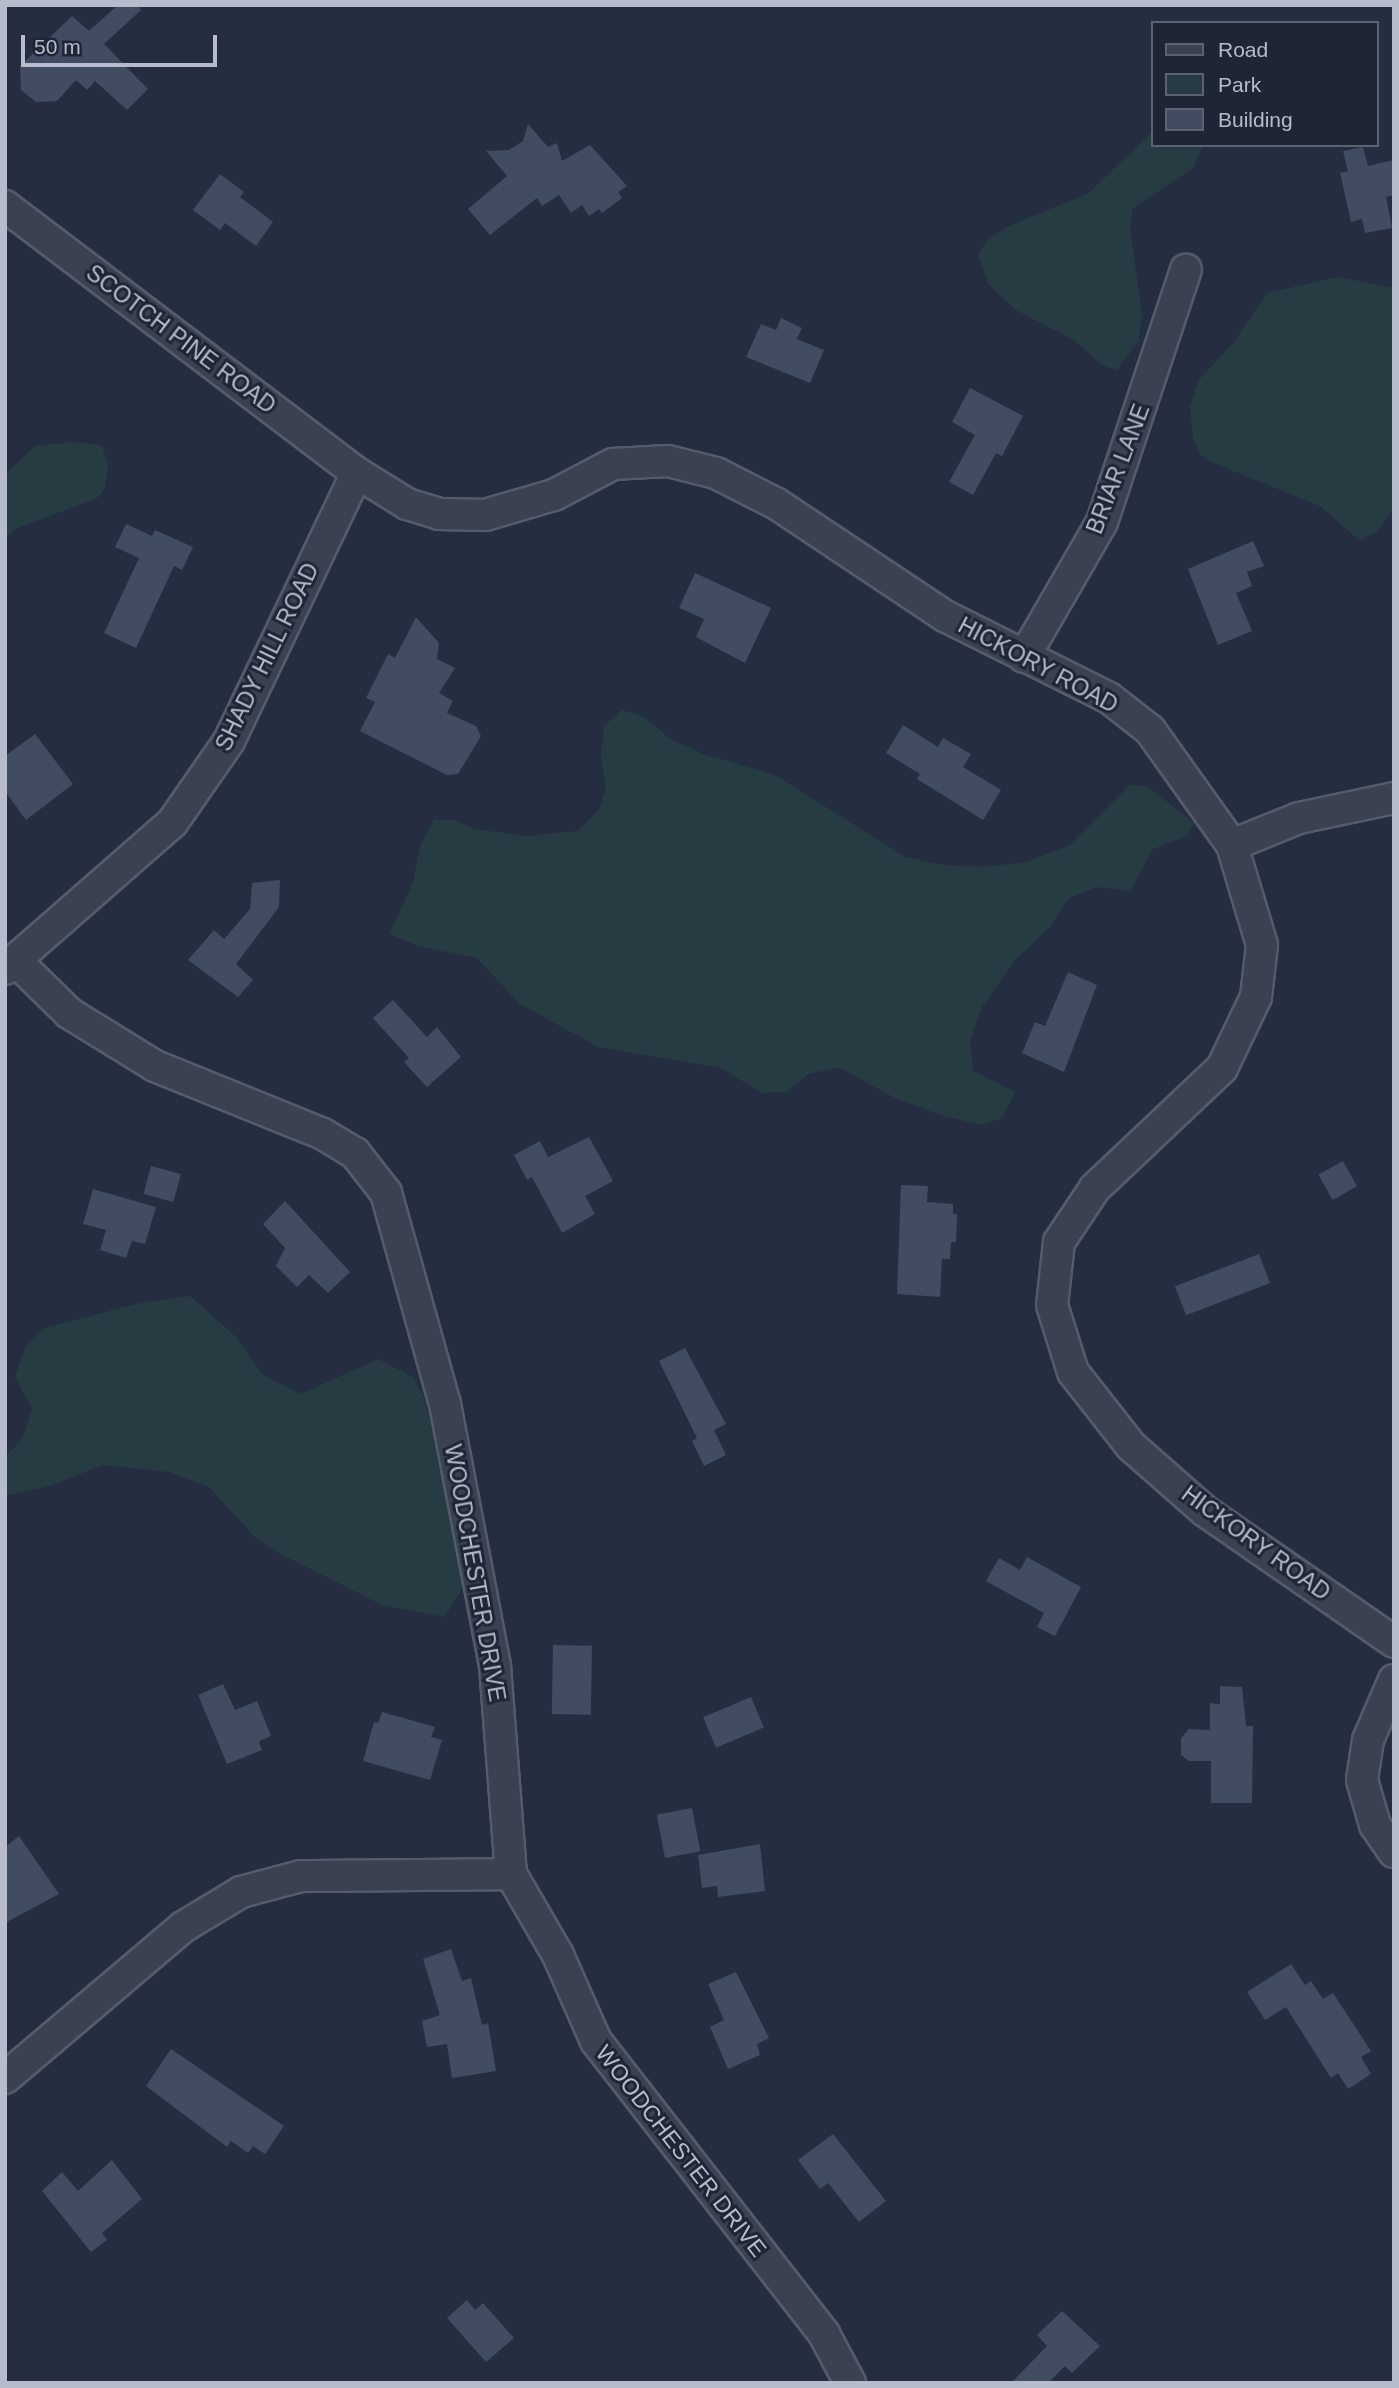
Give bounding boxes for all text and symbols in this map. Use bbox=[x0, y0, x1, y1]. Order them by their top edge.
scale bar bbox=[24, 21, 220, 65]
legend bbox=[1150, 21, 1378, 147]
text: 50 m bbox=[34, 35, 81, 58]
text: Road bbox=[1218, 38, 1268, 61]
text: Park bbox=[1218, 73, 1261, 96]
text: Building bbox=[1218, 108, 1293, 131]
street label: SCOTCH PINE ROAD bbox=[81, 259, 281, 419]
street label: BRIAR LANE bbox=[1081, 400, 1155, 538]
street label: SHADY HILL ROAD bbox=[209, 558, 325, 756]
street label: HICKORY ROAD bbox=[953, 611, 1123, 719]
street label: WOODCHESTER DRIVE bbox=[439, 1442, 511, 1704]
street label: HICKORY ROAD bbox=[1176, 1480, 1336, 1606]
street label: WOODCHESTER DRIVE bbox=[590, 2040, 772, 2262]

